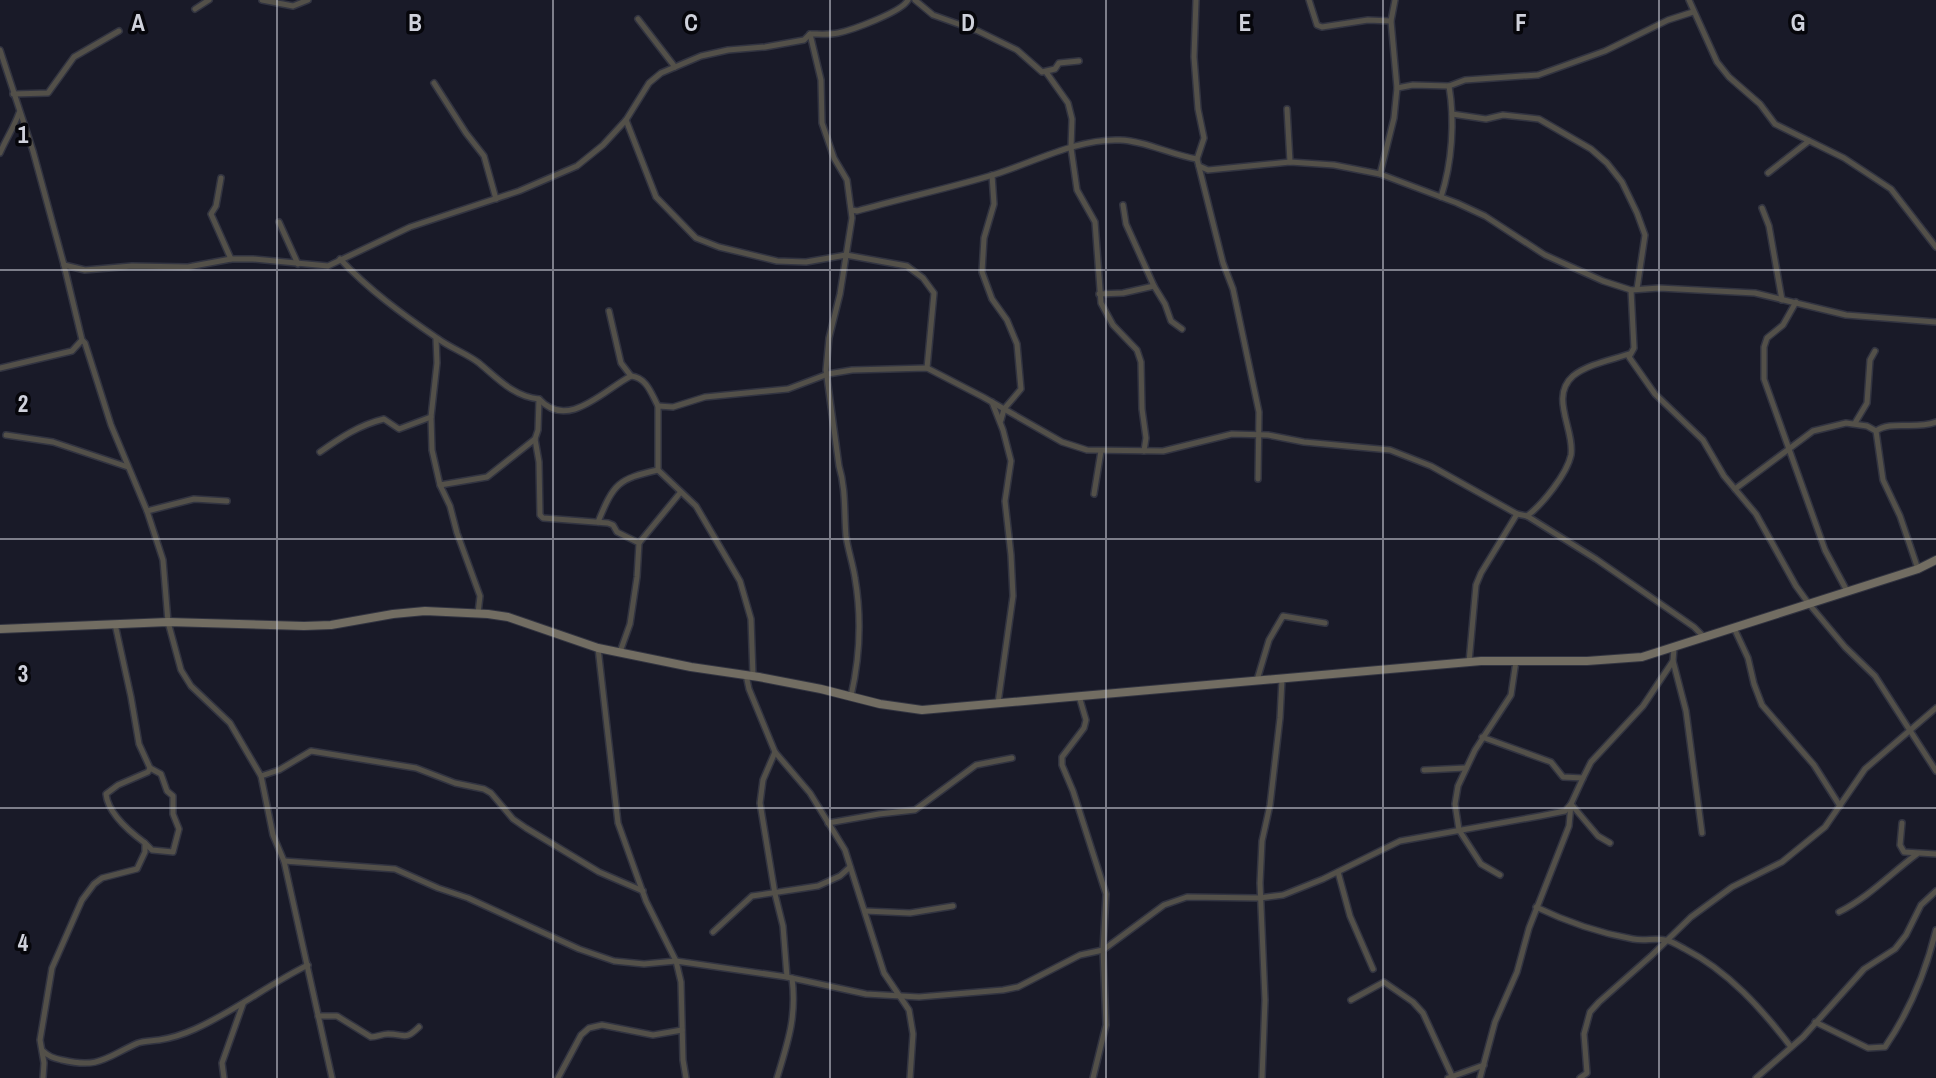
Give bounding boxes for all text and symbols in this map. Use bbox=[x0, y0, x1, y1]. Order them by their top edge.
text: A bbox=[131, 7, 145, 38]
text: B bbox=[408, 7, 422, 38]
text: C bbox=[684, 7, 698, 38]
text: D bbox=[961, 7, 975, 38]
text: E bbox=[1239, 7, 1251, 38]
text: F bbox=[1515, 7, 1527, 38]
text: G bbox=[1791, 7, 1805, 38]
text: 1 bbox=[18, 119, 29, 150]
text: 2 bbox=[18, 388, 28, 419]
text: 3 bbox=[18, 658, 28, 689]
text: 4 bbox=[18, 927, 29, 958]

